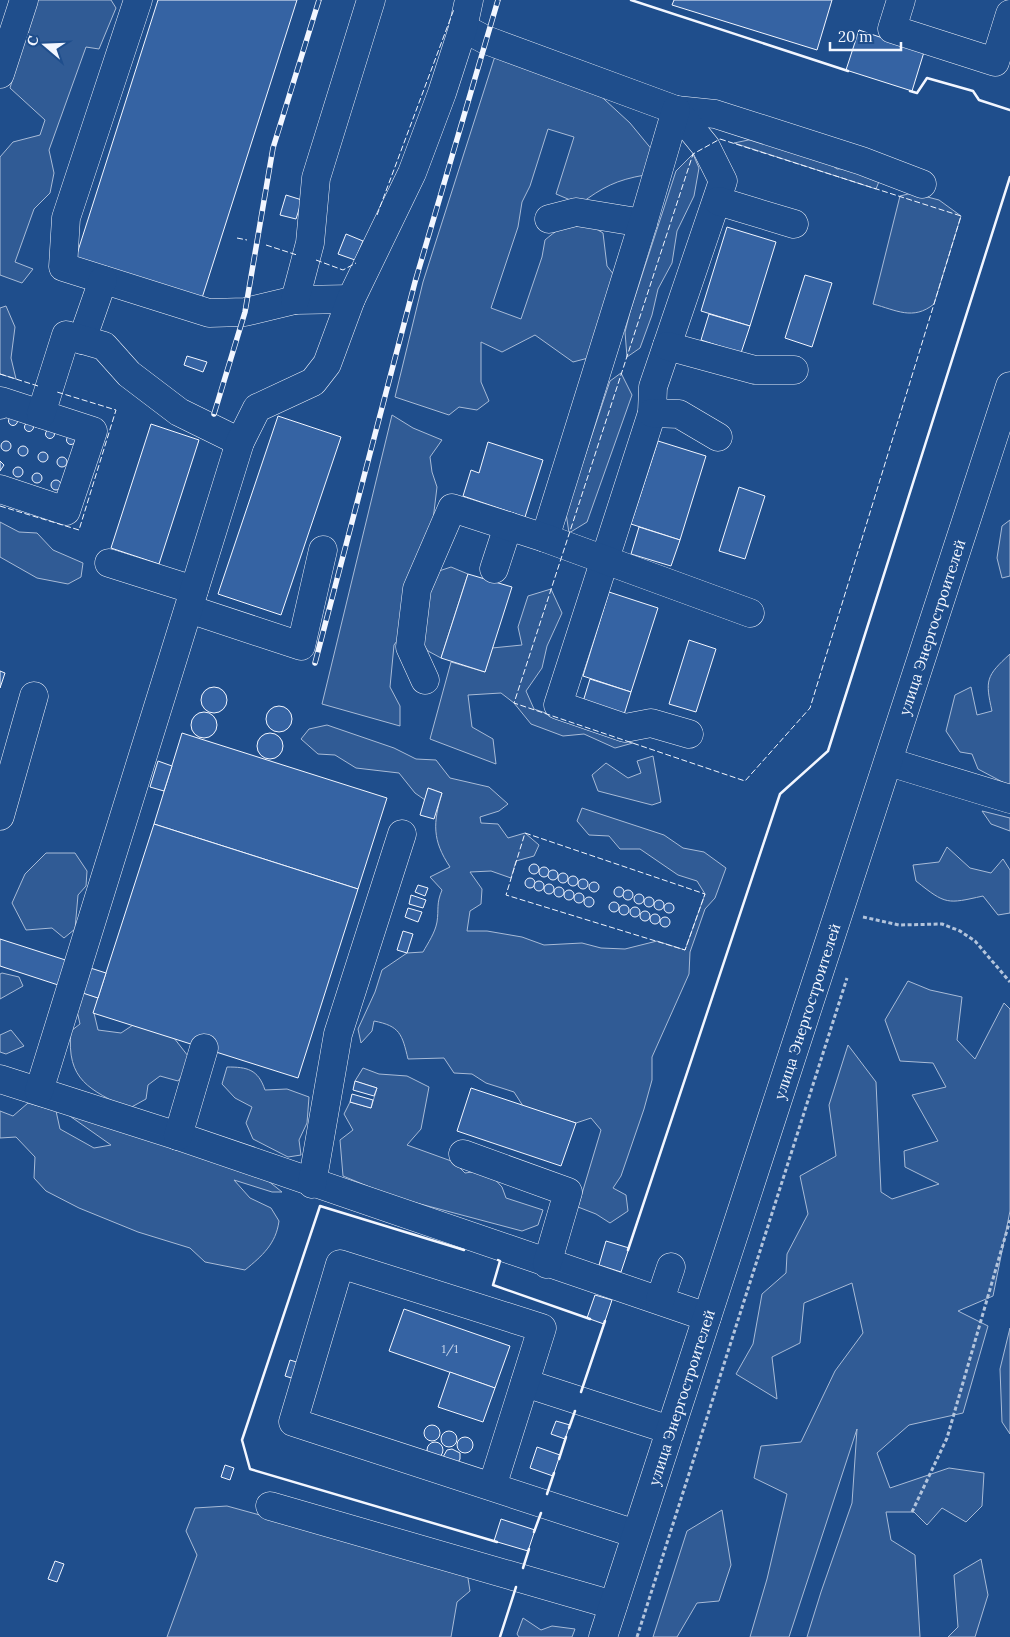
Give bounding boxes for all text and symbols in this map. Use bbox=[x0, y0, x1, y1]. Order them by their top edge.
north arrow bbox=[20, 20, 70, 70]
scale bar bbox=[830, 20, 901, 52]
text: 20 m bbox=[838, 27, 873, 46]
text: С bbox=[23, 33, 43, 48]
street label: улица Энергостроителей bbox=[894, 537, 969, 718]
street label: улица Энергостроителей bbox=[769, 921, 844, 1102]
street label: улица Энергостроителей bbox=[643, 1307, 718, 1488]
house number: 1/1 bbox=[442, 1341, 458, 1357]

